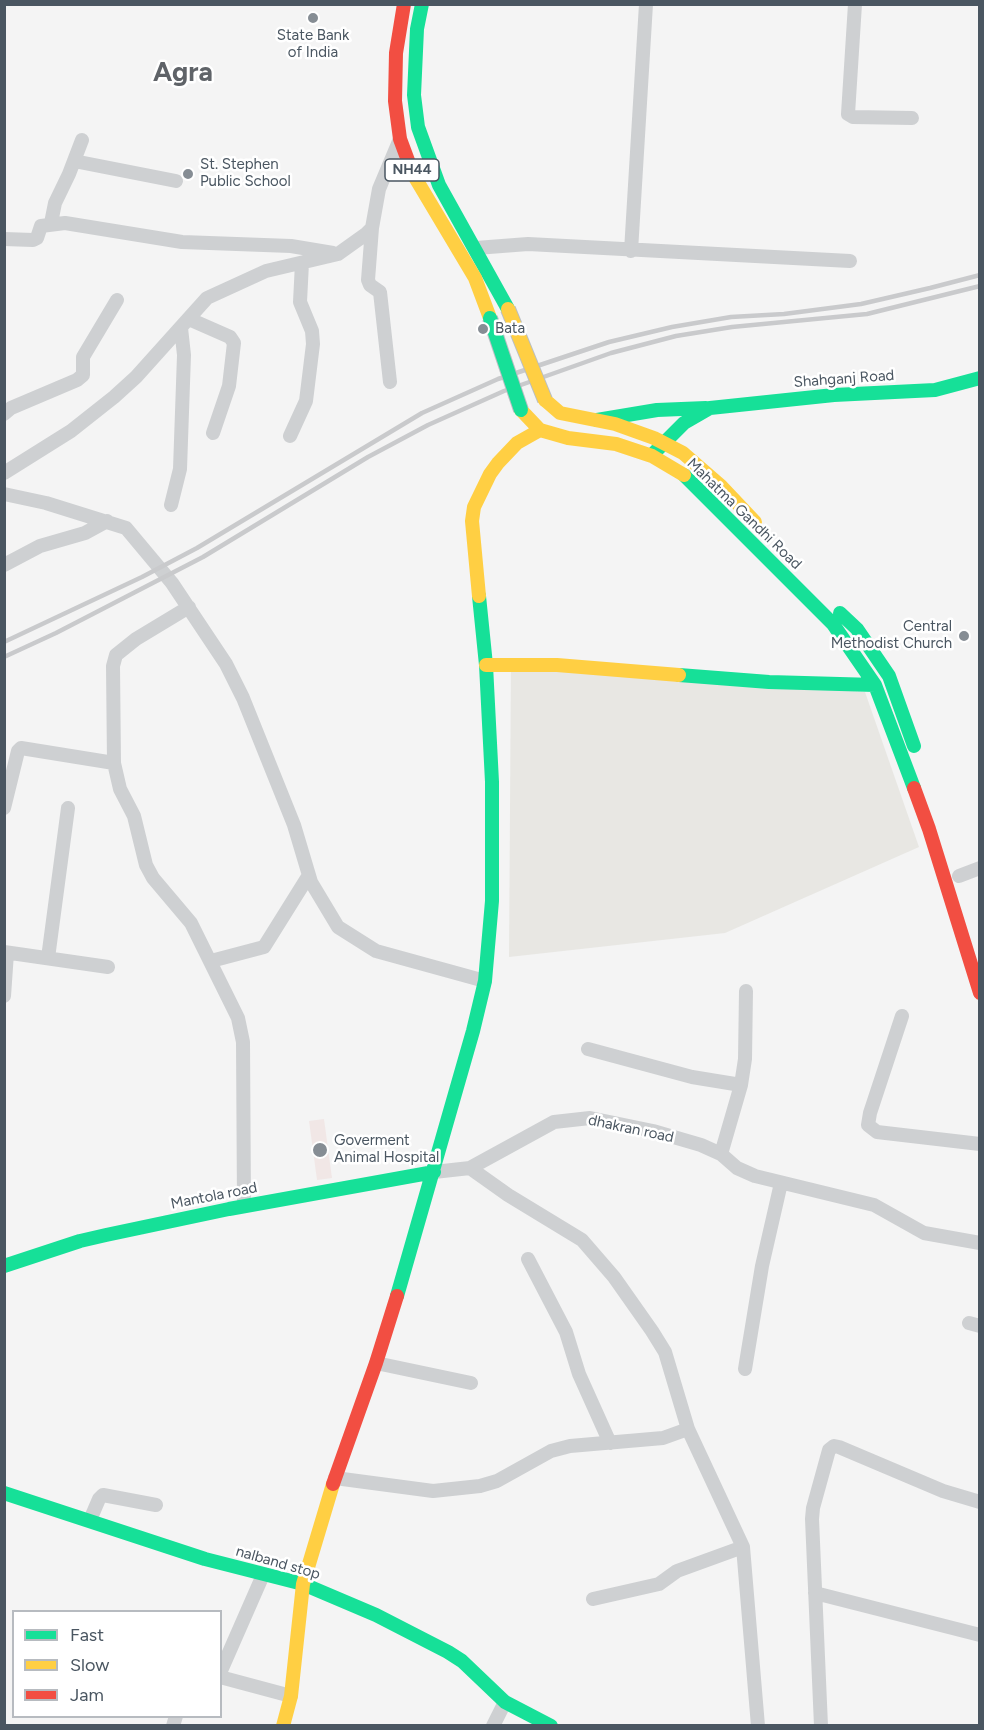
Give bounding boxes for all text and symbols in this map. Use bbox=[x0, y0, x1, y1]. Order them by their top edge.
marker: State Bank of India bbox=[306, 11, 320, 25]
place label: State Bank of India bbox=[277, 27, 349, 62]
district label: Agra bbox=[153, 57, 213, 89]
place label: St. Stephen Public School bbox=[200, 156, 291, 191]
road number: NH44 bbox=[385, 159, 439, 181]
marker: St. Stephen Public School bbox=[181, 167, 195, 181]
place label: Bata bbox=[495, 320, 525, 338]
marker: Bata bbox=[476, 322, 490, 336]
street label: Shahganj Road bbox=[793, 367, 895, 391]
street label: Mahatma Gandhi Road bbox=[683, 455, 805, 573]
place label: Central Methodist Church bbox=[831, 618, 952, 653]
marker: Central Methodist Church bbox=[957, 629, 971, 643]
street label: dhakran road bbox=[587, 1111, 675, 1147]
place label: Goverment Animal Hospital bbox=[334, 1132, 439, 1167]
marker: Goverment Animal Hospital bbox=[311, 1141, 329, 1159]
street label: Mantola road bbox=[169, 1179, 259, 1213]
street label: nalband stop bbox=[234, 1542, 322, 1584]
legend bbox=[12, 1610, 222, 1718]
text: Fast bbox=[70, 1624, 104, 1646]
text: Slow bbox=[70, 1654, 109, 1676]
text: Jam bbox=[70, 1684, 104, 1706]

